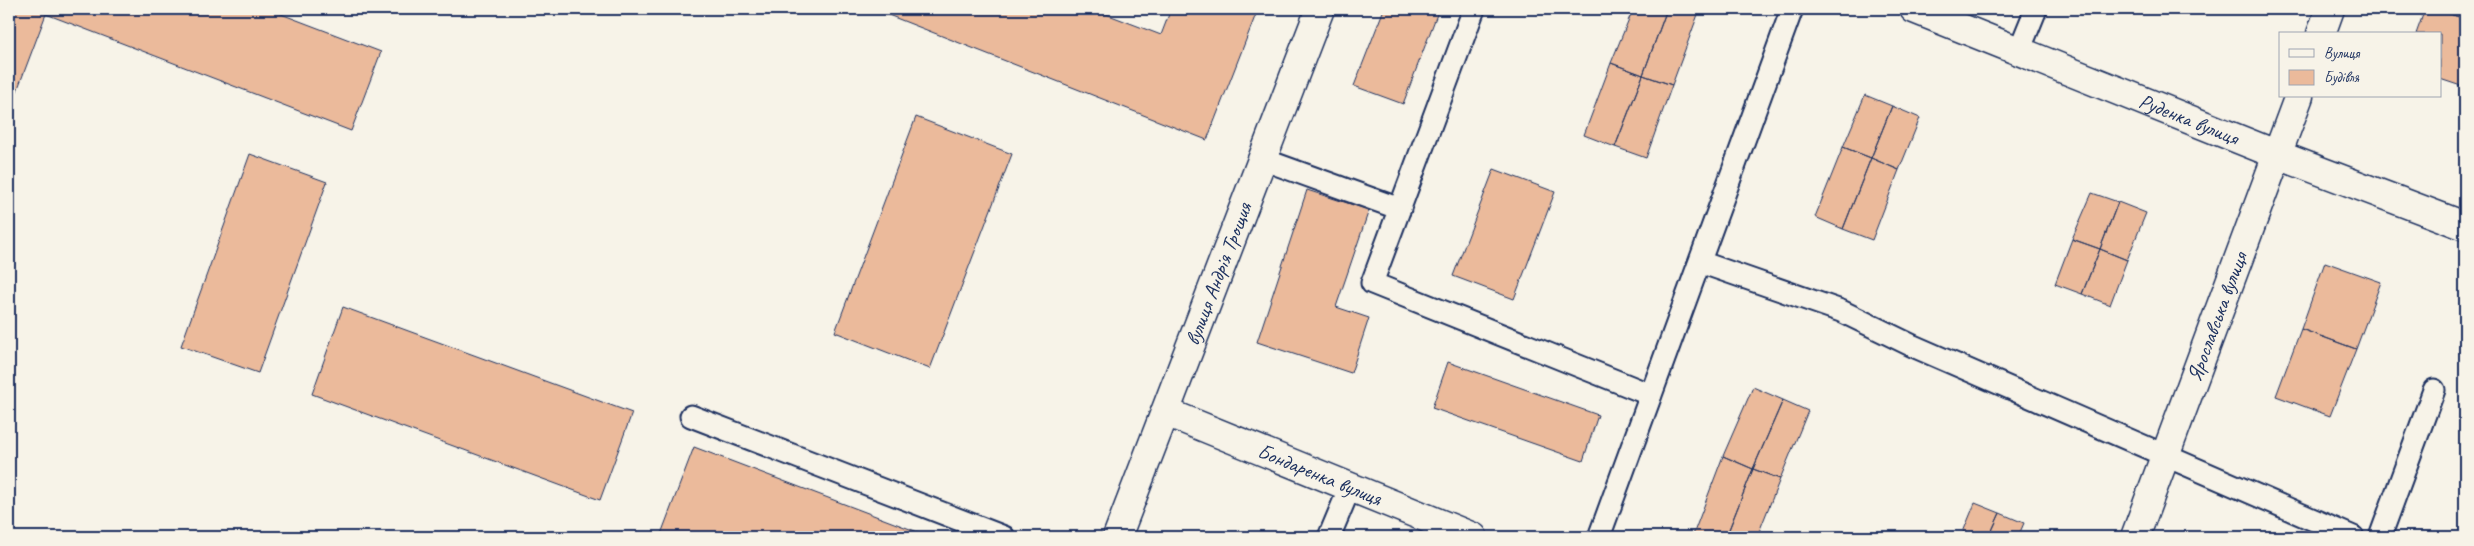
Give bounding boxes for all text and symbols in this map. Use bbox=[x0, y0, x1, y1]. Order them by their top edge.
legend bbox=[2279, 32, 2442, 98]
text: Вулиця bbox=[2324, 44, 2361, 63]
text: Будівля bbox=[2324, 68, 2359, 87]
street label: Руденка вулиця bbox=[2135, 88, 2244, 151]
street label: вулиця Андрія Трощия bbox=[1179, 197, 1258, 349]
street label: Ярославська вулиця bbox=[2181, 247, 2253, 385]
street label: Бондаренка вулиця bbox=[1254, 438, 1387, 512]

